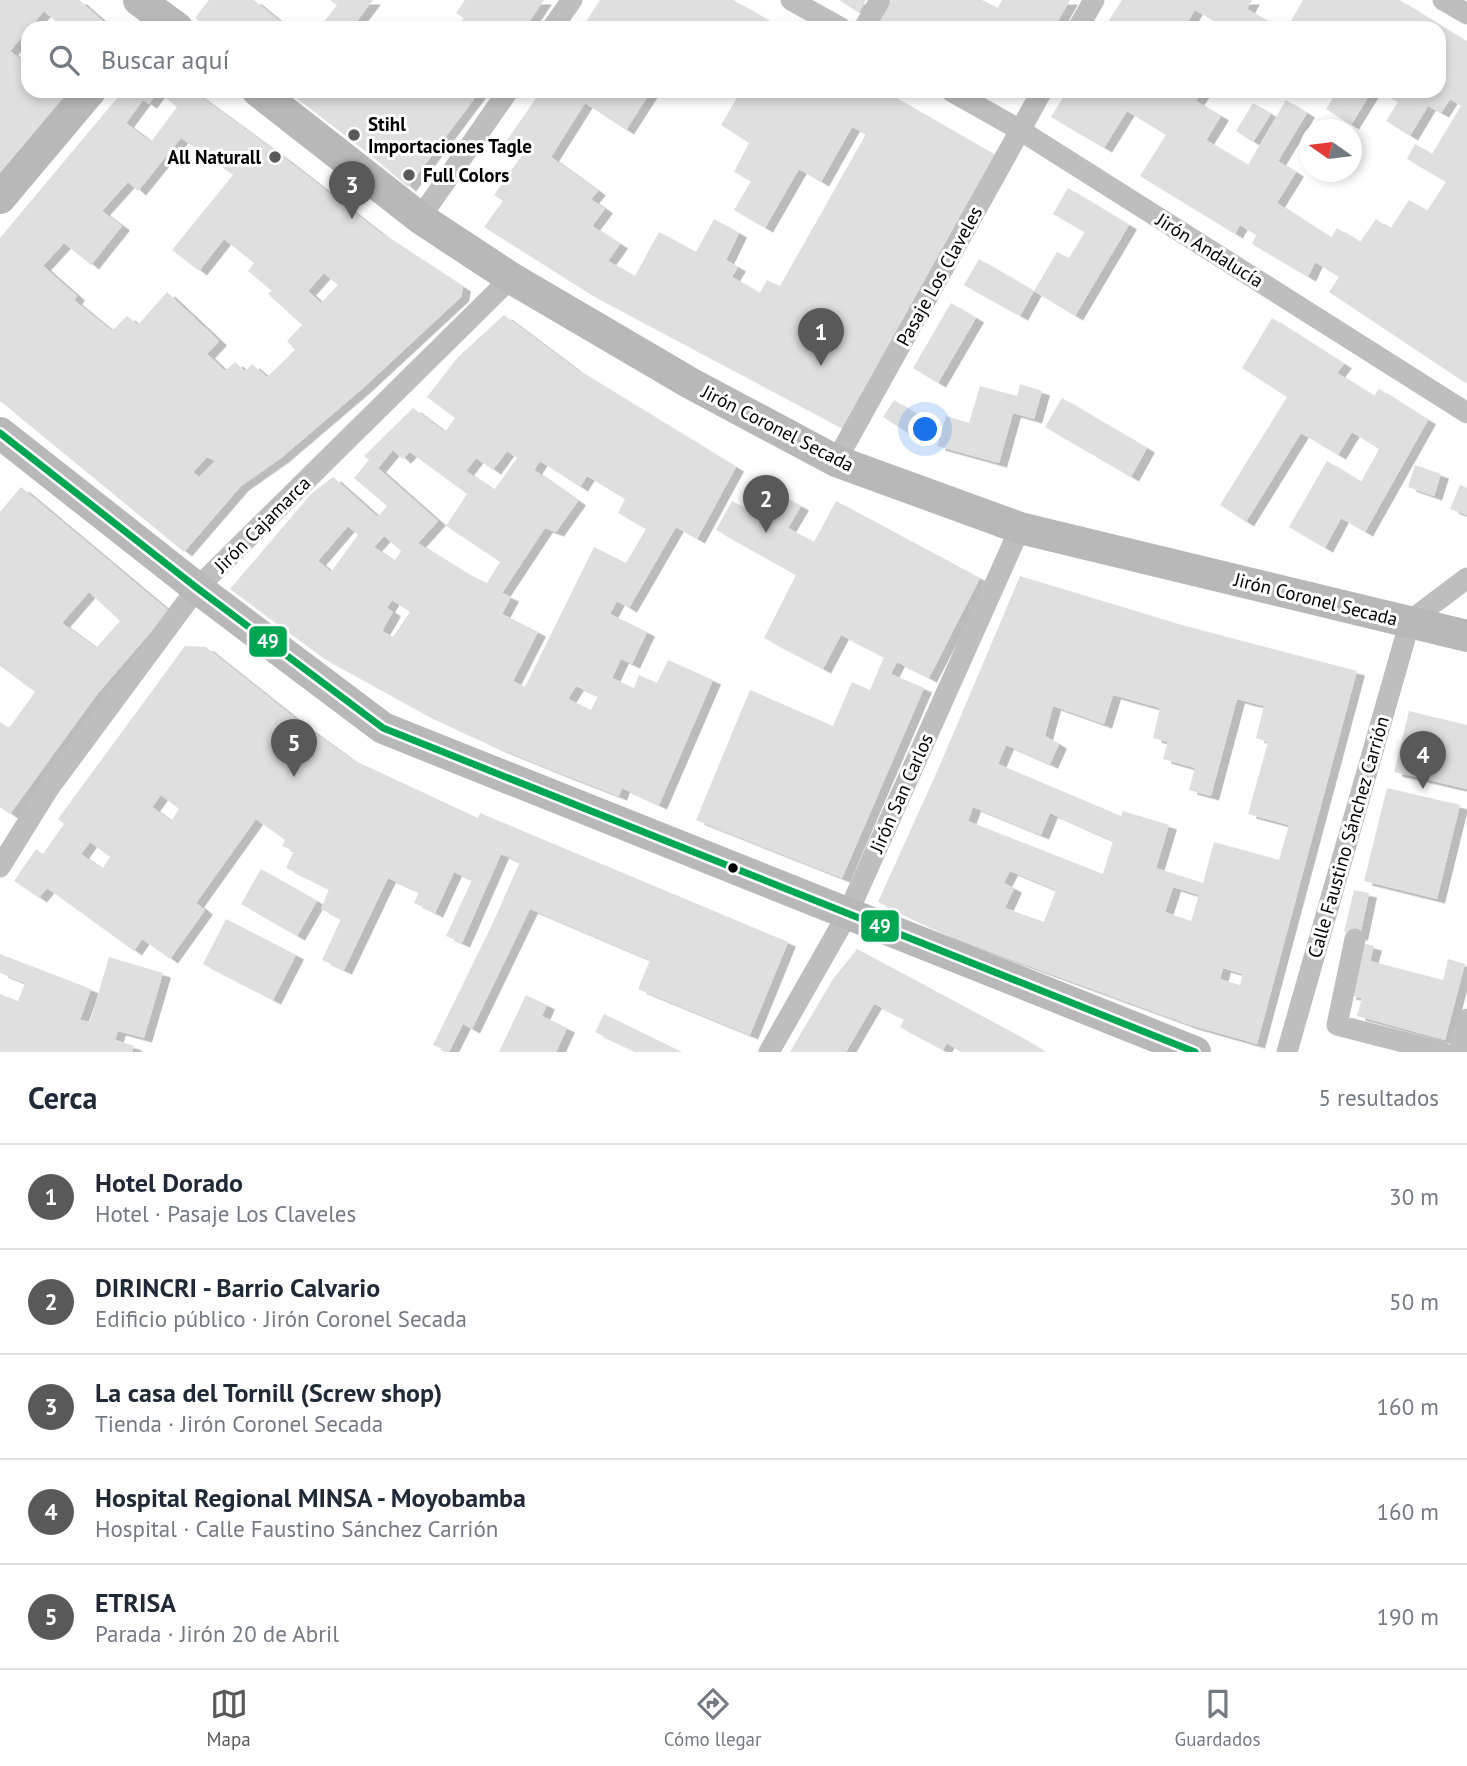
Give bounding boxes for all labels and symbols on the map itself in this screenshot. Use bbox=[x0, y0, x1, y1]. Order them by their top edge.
place label: Stihl Importaciones Tagle bbox=[368, 112, 532, 158]
north arrow bbox=[1299, 119, 1362, 182]
marker: Stihl Importaciones Tagle bbox=[346, 127, 362, 143]
place label: All Naturall bbox=[168, 145, 261, 169]
marker: All Naturall bbox=[267, 149, 283, 165]
pin: 3 bbox=[329, 161, 375, 219]
place label: Full Colors bbox=[423, 163, 509, 187]
marker: Full Colors bbox=[401, 167, 417, 183]
street label: Pasaje Los Claveles bbox=[891, 202, 987, 350]
street label: Jirón Andalucía bbox=[1151, 207, 1268, 293]
pin: 1 bbox=[798, 308, 844, 366]
street label: Jirón Coronel Secada bbox=[697, 379, 858, 477]
your location bbox=[908, 412, 942, 446]
street label: Jirón Cajamarca bbox=[208, 471, 315, 578]
pin: 2 bbox=[743, 475, 789, 533]
street label: Jirón Coronel Secada bbox=[1231, 567, 1400, 631]
line badge: 49 bbox=[248, 625, 288, 658]
text: 49 bbox=[257, 629, 279, 653]
street label: Calle Faustino Sánchez Carrión bbox=[1302, 713, 1394, 961]
pin: 5 bbox=[271, 719, 317, 777]
street label: Jirón San Carlos bbox=[864, 730, 938, 857]
pin: 4 bbox=[1400, 731, 1446, 789]
unlabelled marker bbox=[726, 861, 740, 875]
line badge: 49 bbox=[860, 909, 900, 943]
text: 49 bbox=[869, 914, 891, 938]

